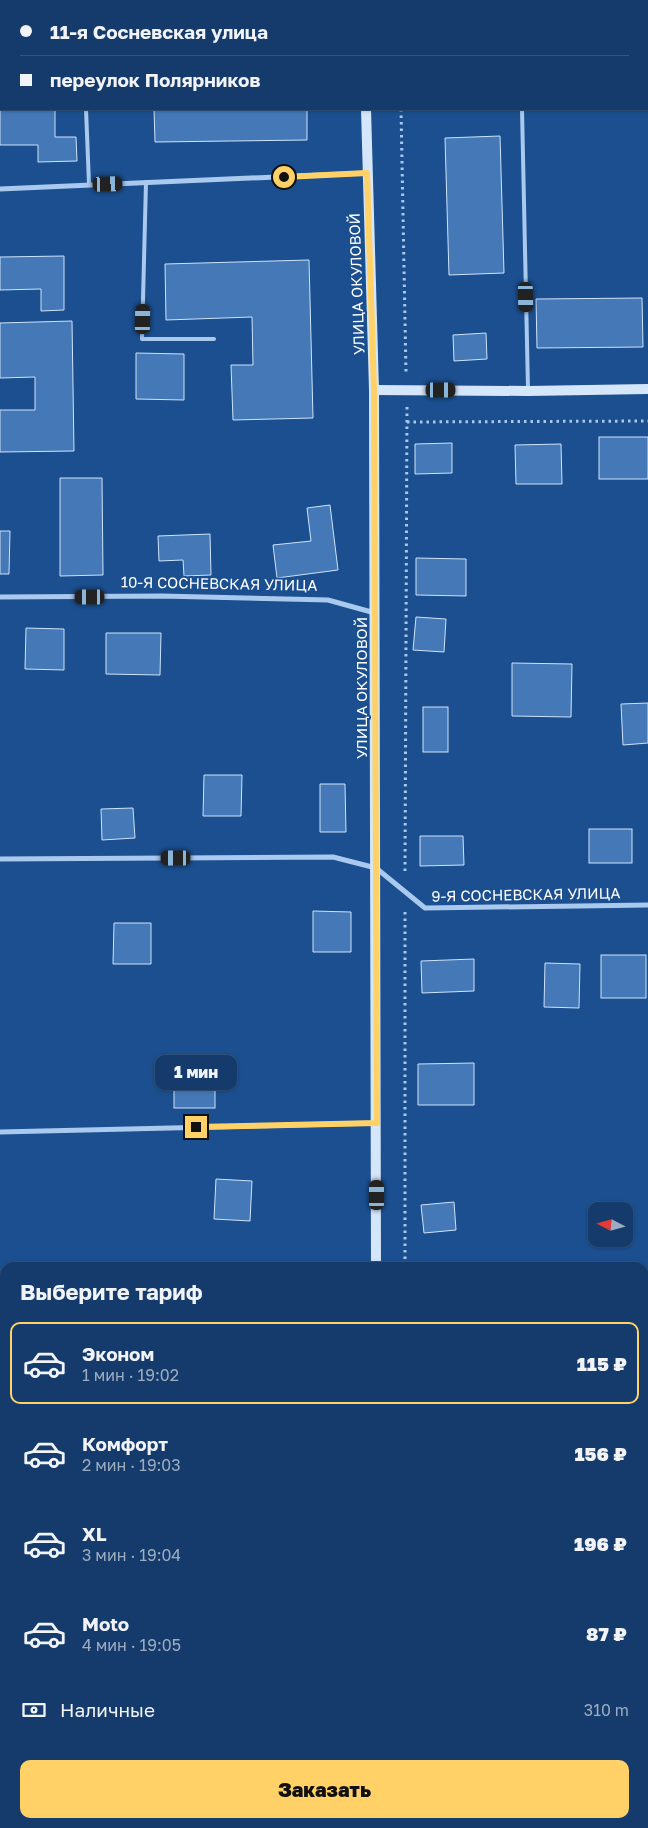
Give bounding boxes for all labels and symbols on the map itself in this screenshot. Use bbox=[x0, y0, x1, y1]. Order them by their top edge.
route start bbox=[273, 166, 295, 188]
car bbox=[92, 176, 123, 192]
street label: УЛИЦА ОКУЛОВОЙ bbox=[345, 213, 367, 355]
car bbox=[518, 282, 533, 312]
car bbox=[135, 304, 150, 334]
car bbox=[426, 383, 456, 398]
street label: 10-Я СОСНЕВСКАЯ УЛИЦА bbox=[121, 572, 317, 594]
car bbox=[75, 590, 105, 605]
street label: УЛИЦА ОКУЛОВОЙ bbox=[352, 617, 370, 759]
car bbox=[161, 851, 191, 866]
street label: 9-Я СОСНЕВСКАЯ УЛИЦА bbox=[431, 883, 621, 905]
callout: 1 мин bbox=[155, 1054, 237, 1090]
route end bbox=[185, 1116, 207, 1138]
car bbox=[369, 1180, 384, 1210]
north arrow bbox=[588, 1202, 632, 1248]

